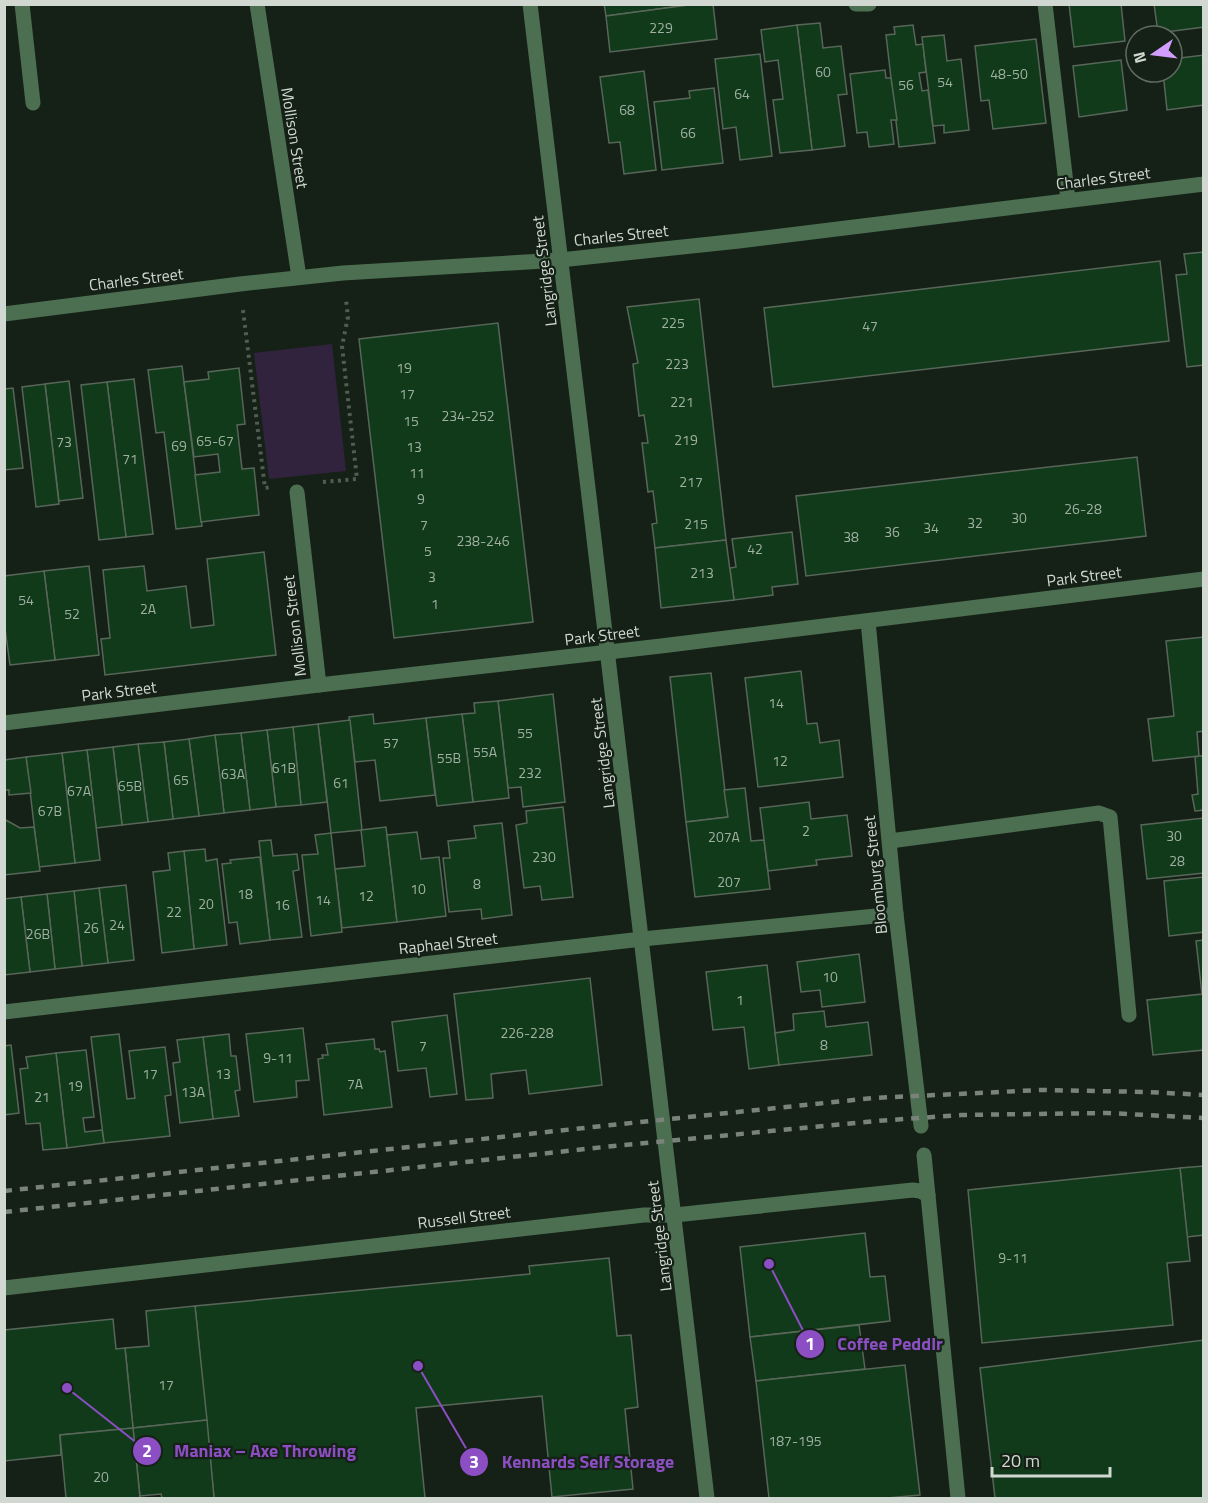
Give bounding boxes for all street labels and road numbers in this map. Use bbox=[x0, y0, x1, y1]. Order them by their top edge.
street label: Mollison Street bbox=[275, 86, 315, 191]
street label: Charles Street bbox=[1054, 160, 1152, 196]
street label: Langridge Street bbox=[525, 214, 563, 328]
street label: Charles Street bbox=[573, 218, 670, 252]
street label: Charles Street bbox=[87, 261, 185, 297]
street label: Park Street bbox=[1045, 559, 1123, 593]
street label: Mollison Street bbox=[276, 574, 312, 678]
street label: Park Street bbox=[563, 618, 641, 652]
street label: Park Street bbox=[80, 674, 158, 708]
street label: Langridge Street bbox=[583, 696, 621, 810]
street label: Bloomburg Street bbox=[857, 814, 893, 936]
street label: Raphael Street bbox=[397, 926, 499, 960]
street label: Langridge Street bbox=[640, 1179, 678, 1293]
street label: Russell Street bbox=[416, 1199, 512, 1235]

